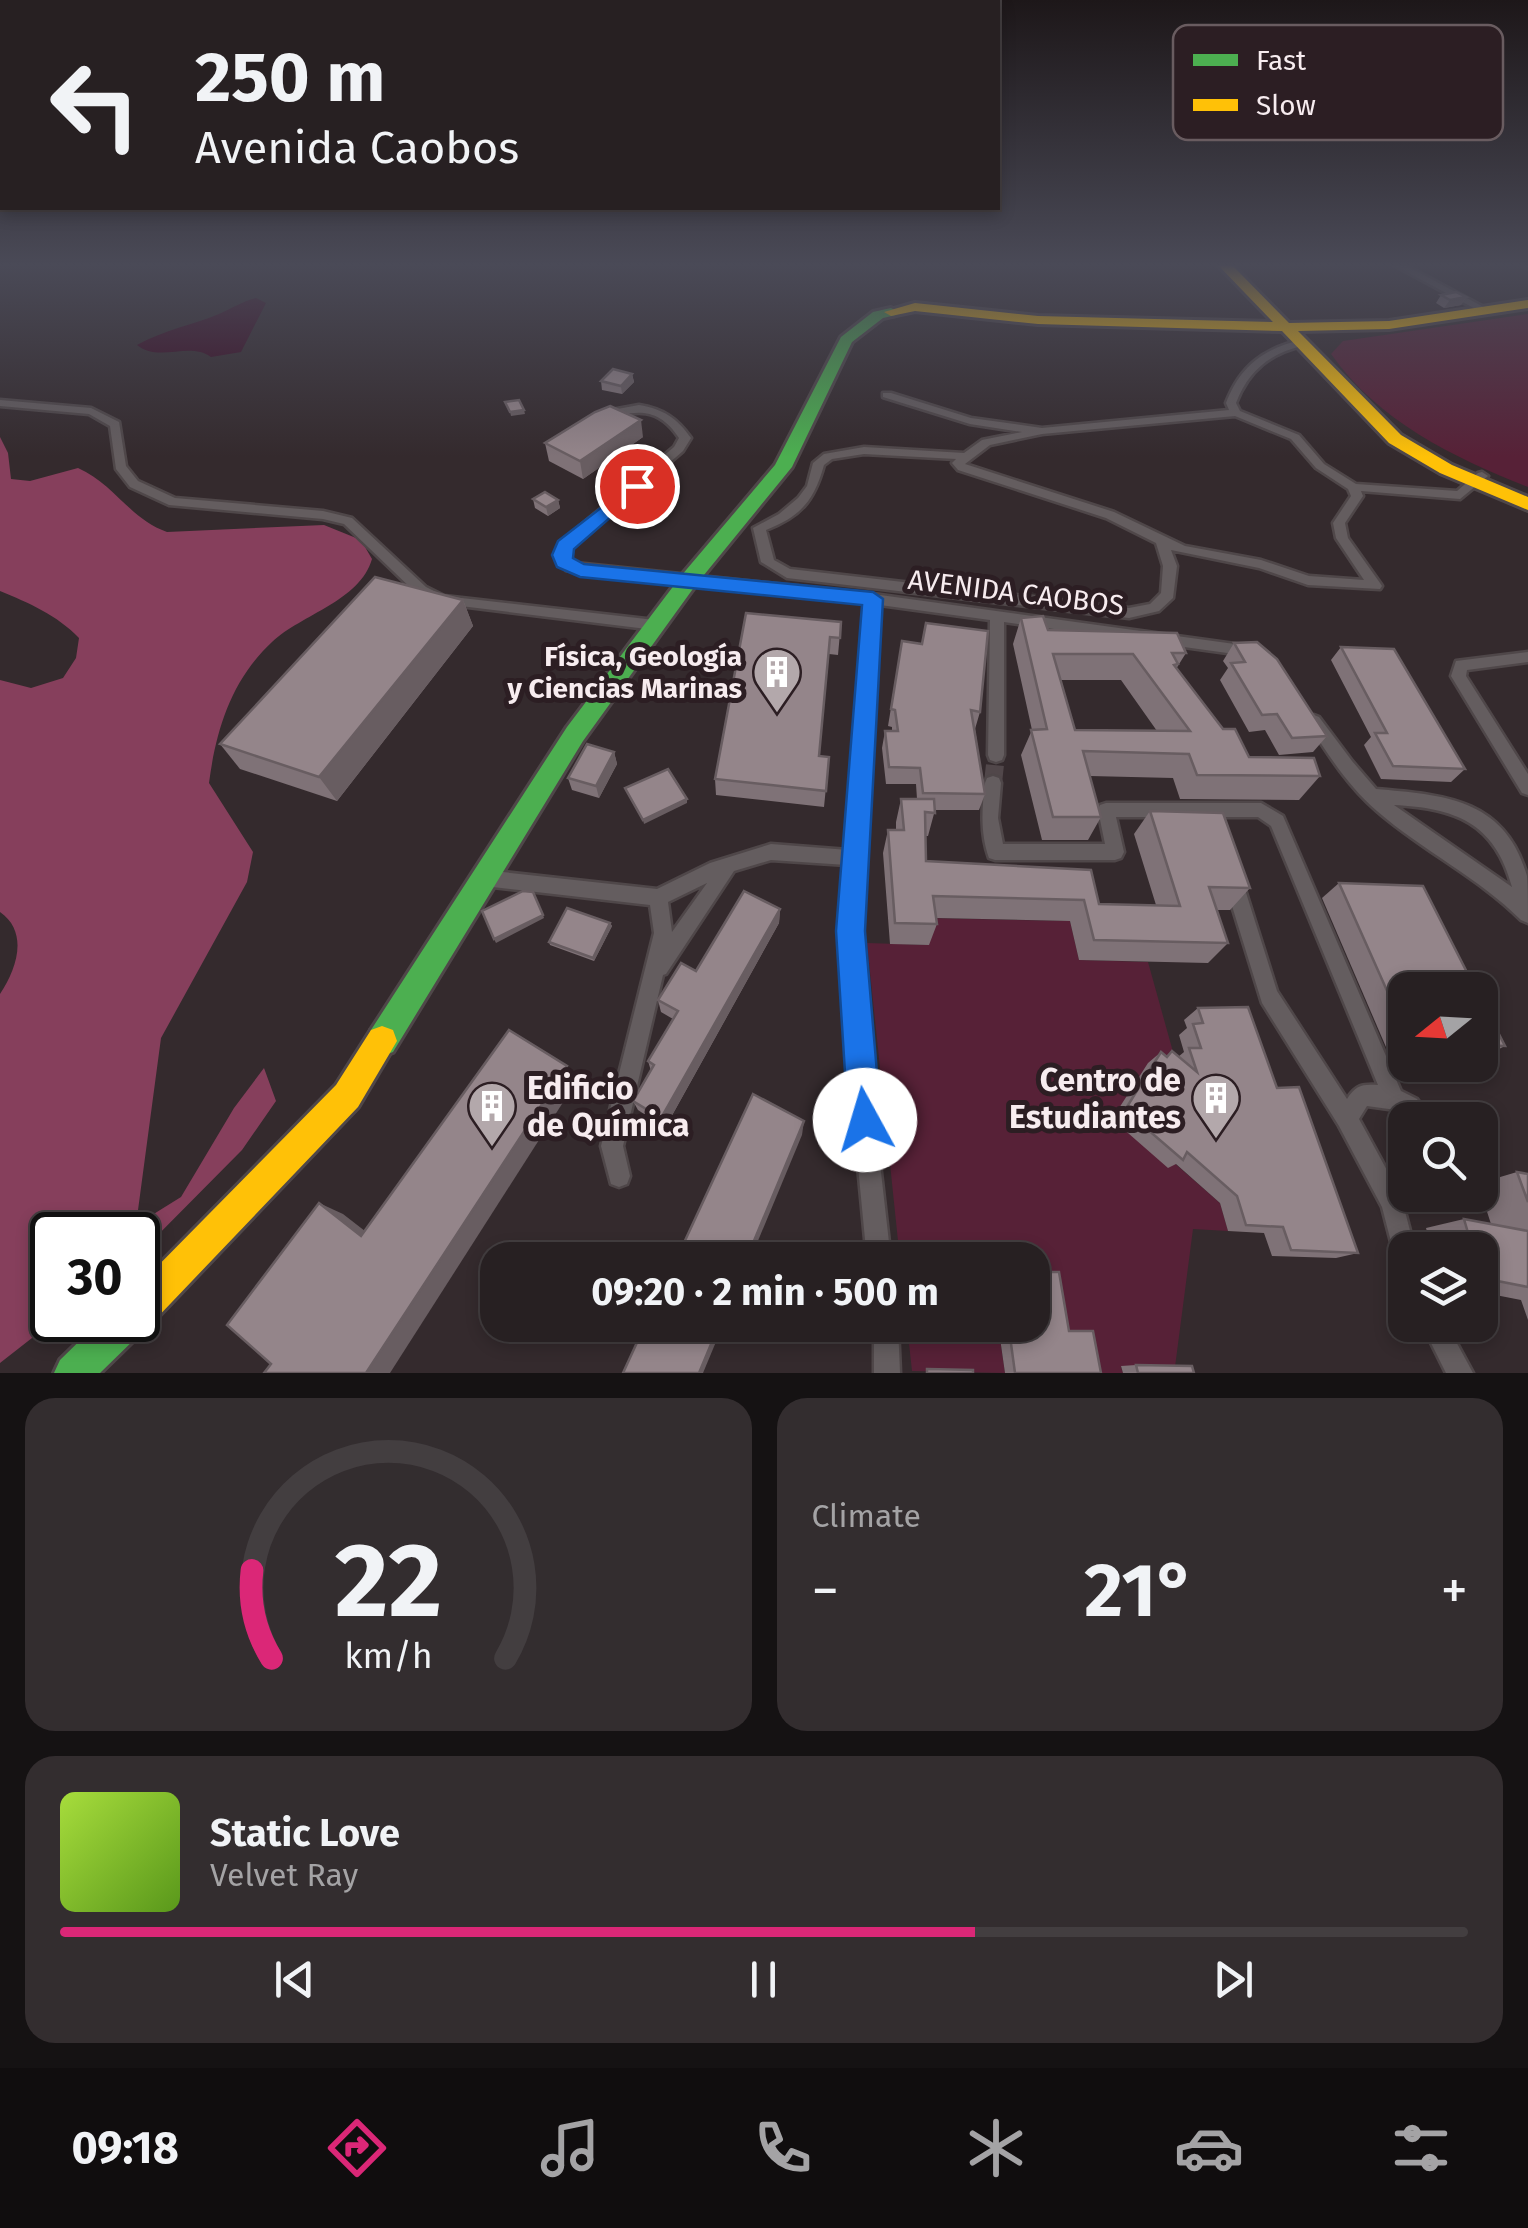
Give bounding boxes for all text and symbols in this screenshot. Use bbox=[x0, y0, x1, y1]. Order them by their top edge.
legend bbox=[1173, 25, 1503, 140]
text: 250 m bbox=[195, 36, 385, 120]
icon: left bbox=[30, 40, 160, 170]
text: Fast bbox=[1256, 44, 1307, 77]
text: Slow bbox=[1256, 89, 1316, 122]
text: Avenida Caobos bbox=[195, 121, 519, 175]
pin bbox=[595, 444, 680, 529]
icon: arrive bbox=[610, 459, 665, 514]
street label: AVENIDA CAOBOS bbox=[906, 563, 1126, 622]
place label: Física, Geología y Ciencias Marinas bbox=[506, 640, 742, 705]
building icon: Física, Geología y Ciencias Marinas bbox=[751, 646, 803, 714]
north arrow bbox=[1388, 972, 1498, 1082]
map controls bbox=[1388, 972, 1498, 1342]
place label: Centro de Estudiantes bbox=[1009, 1061, 1181, 1136]
position arrow bbox=[813, 1068, 917, 1172]
place label: Edificio de Química bbox=[527, 1069, 689, 1144]
building icon: Centro de Estudiantes bbox=[1190, 1072, 1242, 1140]
building icon: Edificio de Química bbox=[466, 1080, 518, 1148]
button: search bbox=[1388, 1102, 1498, 1212]
speed limit sign: 30 bbox=[30, 1212, 160, 1342]
button: layers bbox=[1388, 1232, 1498, 1342]
text: 09:20 · 2 min · 500 m bbox=[591, 1269, 939, 1315]
text: Climate bbox=[812, 1497, 921, 1535]
text: 22 bbox=[334, 1519, 442, 1644]
text: 21° bbox=[1084, 1546, 1195, 1636]
text: − bbox=[812, 1558, 839, 1624]
text: + bbox=[1441, 1558, 1468, 1624]
text: km/h bbox=[344, 1635, 432, 1677]
text: Static Love bbox=[210, 1810, 400, 1856]
text: Velvet Ray bbox=[210, 1856, 358, 1894]
icon: previous bbox=[267, 1952, 322, 2007]
icon: pause bbox=[736, 1952, 791, 2007]
icon: next bbox=[1206, 1952, 1261, 2007]
icon: directions bbox=[322, 2113, 392, 2183]
icon: music bbox=[535, 2113, 605, 2183]
icon: phone bbox=[748, 2113, 818, 2183]
icon: climate bbox=[961, 2113, 1031, 2183]
icon: car bbox=[1174, 2113, 1244, 2183]
icon: filters bbox=[1386, 2113, 1456, 2183]
text: 09:18 bbox=[71, 2121, 179, 2175]

